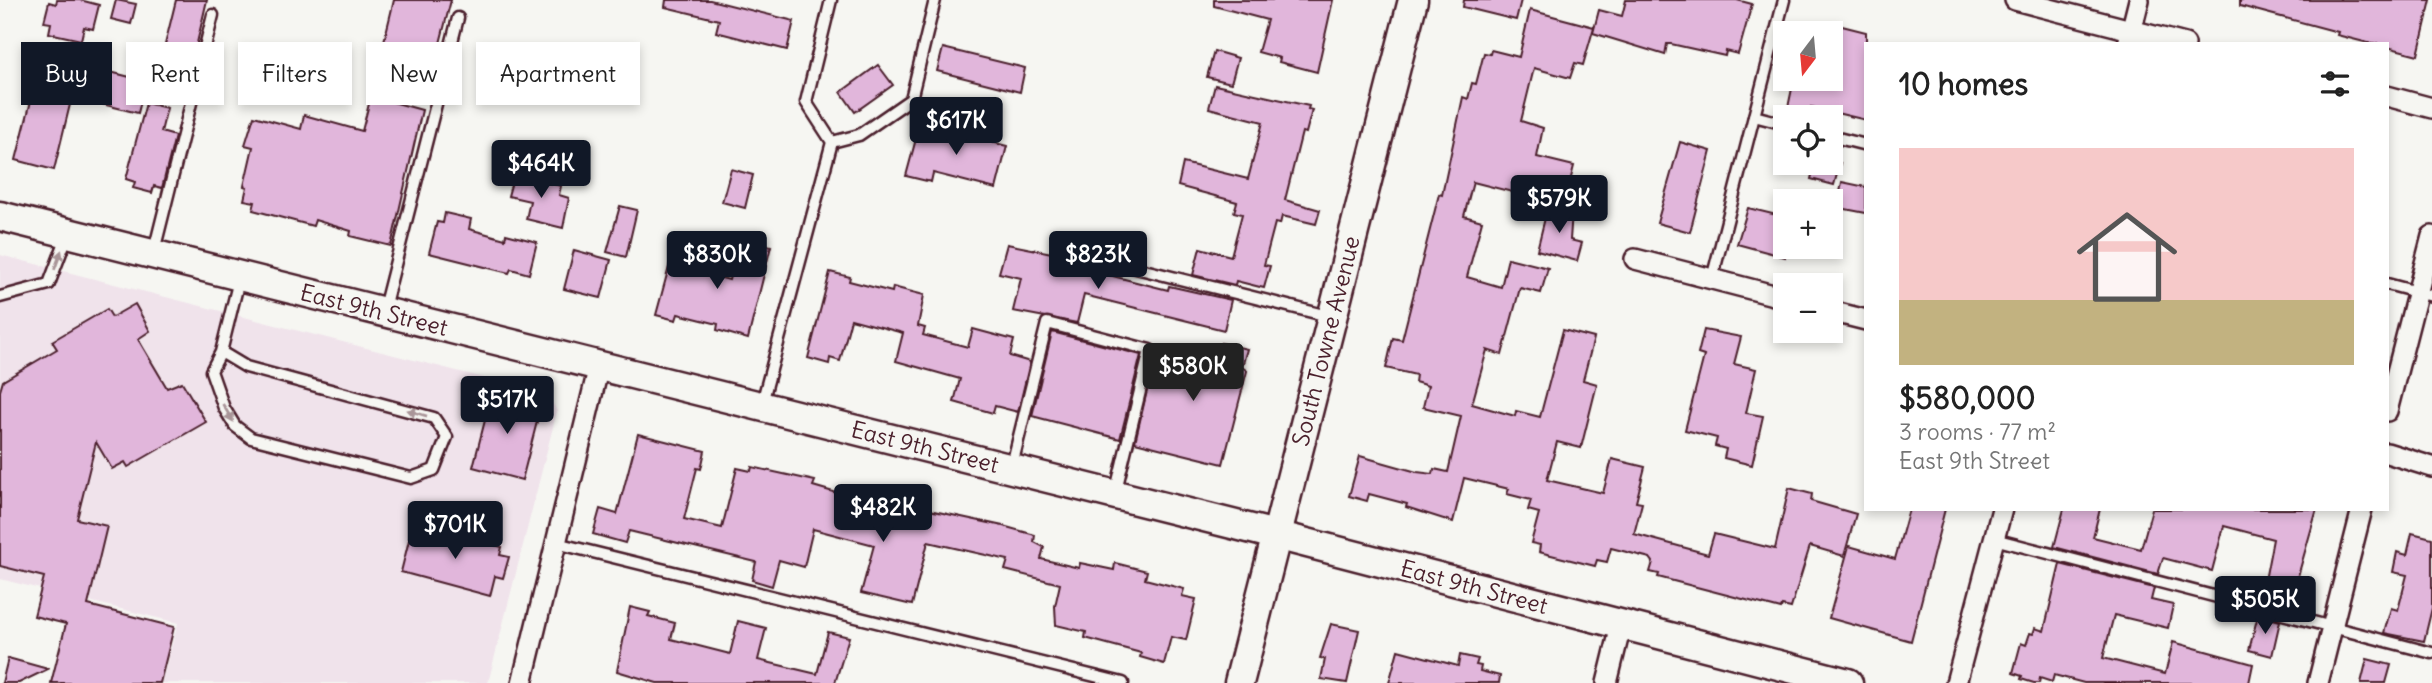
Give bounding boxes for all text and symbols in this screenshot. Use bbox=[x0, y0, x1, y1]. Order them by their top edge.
north arrow bbox=[1773, 21, 1843, 91]
map controls bbox=[1773, 21, 1843, 343]
chip: Buy bbox=[21, 42, 112, 105]
chip: Rent bbox=[126, 42, 224, 105]
chip: Filters bbox=[238, 42, 352, 105]
chip: New bbox=[366, 42, 462, 105]
chip: Apartment bbox=[476, 42, 640, 105]
text: 10 homes bbox=[1899, 65, 2028, 103]
icon: filters bbox=[2316, 65, 2354, 103]
pin: $617K bbox=[907, 97, 1005, 157]
text: $617K bbox=[926, 105, 986, 134]
button: locate bbox=[1773, 105, 1843, 175]
pin: $464K bbox=[492, 140, 590, 200]
text: $464K bbox=[508, 148, 574, 177]
pin: $579K bbox=[1510, 176, 1608, 235]
text: $579K bbox=[1527, 183, 1591, 212]
button: + bbox=[1773, 189, 1843, 259]
icon: home bbox=[2064, 194, 2190, 320]
pin: $830K bbox=[668, 232, 766, 291]
pin: $823K bbox=[1049, 232, 1147, 291]
street label: South Towne Avenue bbox=[1285, 233, 1366, 449]
text: $830K bbox=[683, 239, 751, 268]
text: $823K bbox=[1065, 239, 1131, 268]
one-way arrow bbox=[53, 249, 64, 270]
button: − bbox=[1773, 273, 1843, 343]
street label: East 9th Street bbox=[297, 277, 451, 342]
pin: $580K bbox=[1144, 344, 1242, 403]
text: $580K bbox=[1159, 351, 1227, 380]
pin: $517K bbox=[458, 376, 556, 436]
text: $580,000 bbox=[1899, 379, 2035, 417]
text: $517K bbox=[477, 384, 537, 413]
one-way arrow bbox=[222, 404, 234, 423]
one-way arrow bbox=[406, 407, 427, 417]
street label: East 9th Street bbox=[848, 414, 1002, 479]
text: 3 rooms · 77 m² bbox=[1899, 417, 2056, 446]
text: East 9th Street bbox=[1899, 446, 2050, 475]
pin: $482K bbox=[834, 484, 932, 544]
text: $482K bbox=[850, 492, 916, 521]
pin: $701K bbox=[406, 502, 504, 561]
text: $701K bbox=[424, 509, 486, 538]
street label: East 9th Street bbox=[1397, 553, 1551, 620]
pin: $505K bbox=[2216, 576, 2314, 636]
text: $505K bbox=[2231, 584, 2299, 613]

